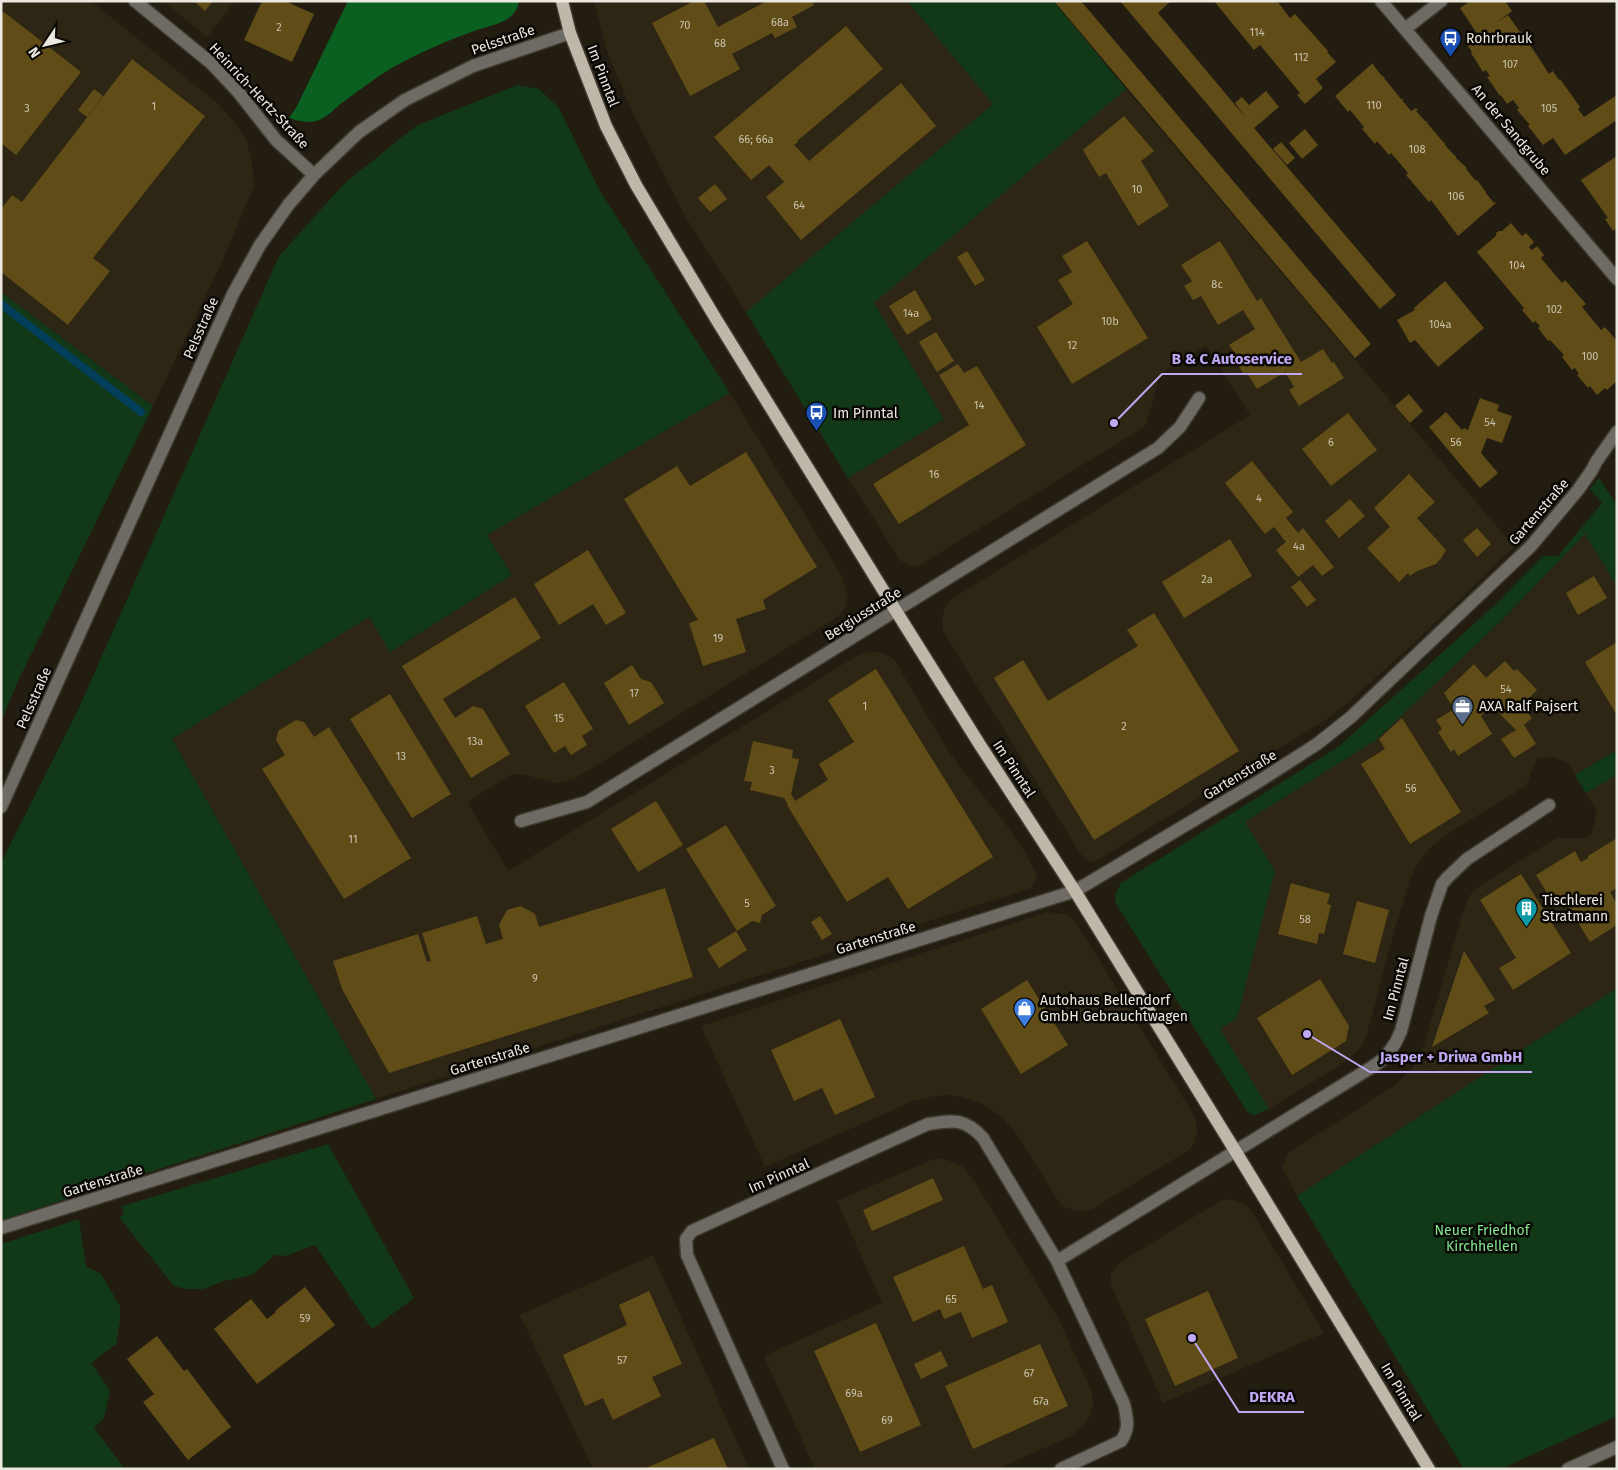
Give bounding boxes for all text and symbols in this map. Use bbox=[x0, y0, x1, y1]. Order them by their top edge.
house number: 68a bbox=[771, 16, 789, 29]
house number: 70 bbox=[680, 19, 690, 32]
north arrow bbox=[20, 20, 70, 70]
house number: 2 bbox=[276, 21, 282, 34]
street label: Pelsstraße bbox=[469, 21, 537, 59]
house number: 114 bbox=[1249, 26, 1265, 39]
bus stop icon: Rohrbrauk bbox=[1438, 26, 1462, 57]
place label: Rohrbrauk bbox=[1466, 30, 1533, 47]
house number: 68 bbox=[714, 37, 726, 50]
street label: Heinrich-Hertz-Straße bbox=[206, 39, 312, 153]
text: N bbox=[25, 43, 44, 61]
street label: Im Pinntal bbox=[583, 43, 623, 109]
house number: 112 bbox=[1294, 51, 1308, 64]
house number: 107 bbox=[1502, 58, 1518, 71]
street label: An der Sandgrube bbox=[1468, 81, 1554, 179]
house number: 110 bbox=[1366, 99, 1382, 112]
house number: 1 bbox=[152, 100, 156, 113]
house number: 3 bbox=[24, 102, 30, 115]
house number: 105 bbox=[1541, 102, 1558, 115]
house number: 66; 66a bbox=[739, 133, 774, 146]
house number: 108 bbox=[1409, 143, 1425, 156]
house number: 10 bbox=[1132, 183, 1142, 196]
house number: 106 bbox=[1448, 190, 1465, 203]
house number: 64 bbox=[793, 199, 805, 212]
house number: 104 bbox=[1509, 259, 1526, 272]
house number: 8c bbox=[1211, 278, 1223, 291]
street label: Pelsstraße bbox=[180, 294, 222, 362]
house number: 102 bbox=[1546, 303, 1562, 316]
house number: 14a bbox=[903, 307, 919, 320]
house number: 10b bbox=[1101, 315, 1119, 328]
house number: 104a bbox=[1429, 318, 1451, 331]
house number: 12 bbox=[1067, 339, 1077, 352]
callout: B & C Autoservice bbox=[1162, 344, 1302, 374]
text: B & C Autoservice bbox=[1172, 350, 1292, 368]
house number: 100 bbox=[1581, 350, 1599, 363]
house number: 14 bbox=[974, 399, 984, 412]
bus stop icon: Im Pinntal bbox=[805, 401, 829, 432]
place label: Im Pinntal bbox=[833, 405, 898, 422]
house number: 54 bbox=[1484, 416, 1496, 429]
house number: 6 bbox=[1328, 436, 1334, 449]
house number: 56 bbox=[1450, 436, 1462, 449]
house number: 16 bbox=[929, 468, 939, 481]
street label: Gartenstraße bbox=[1505, 475, 1573, 549]
house number: 4 bbox=[1256, 492, 1262, 505]
house number: 4a bbox=[1293, 540, 1305, 553]
house number: 2a bbox=[1201, 573, 1213, 586]
street label: Bergiusstraße bbox=[822, 584, 904, 644]
house number: 19 bbox=[713, 632, 723, 645]
street label: Pelsstraße bbox=[13, 664, 55, 732]
house number: 54 bbox=[1500, 683, 1512, 696]
house number: 17 bbox=[629, 687, 639, 700]
office icon: AXA Ralf Pajsert bbox=[1451, 694, 1475, 725]
place label: AXA Ralf Pajsert bbox=[1479, 698, 1579, 715]
house number: 1 bbox=[863, 700, 867, 713]
house number: 15 bbox=[554, 712, 565, 725]
house number: 2 bbox=[1121, 720, 1127, 733]
house number: 13a bbox=[467, 735, 483, 748]
street label: Im Pinntal bbox=[989, 737, 1039, 801]
street label: Gartenstraße bbox=[1200, 746, 1280, 804]
house number: 13 bbox=[396, 750, 406, 763]
house number: 3 bbox=[769, 764, 775, 777]
house number: 56 bbox=[1405, 782, 1417, 795]
house number: 11 bbox=[348, 833, 358, 846]
place label: Tischlerei Stratmann bbox=[1542, 892, 1608, 925]
building icon: Tischlerei Stratmann bbox=[1514, 896, 1538, 927]
house number: 5 bbox=[744, 897, 750, 910]
house number: 58 bbox=[1299, 913, 1311, 926]
street label: Gartenstraße bbox=[834, 918, 918, 958]
street label: Im Pinntal bbox=[1379, 955, 1413, 1023]
house number: 9 bbox=[532, 972, 538, 985]
place label: Autohaus Bellendorf GmbH Gebrauchtwagen bbox=[1040, 992, 1188, 1025]
shop icon: Autohaus Bellendorf GmbH Gebrauchtwagen bbox=[1012, 996, 1036, 1027]
street label: Gartenstraße bbox=[448, 1039, 532, 1079]
callout: Jasper + Driwa GmbH bbox=[1370, 1042, 1532, 1072]
text: Jasper + Driwa GmbH bbox=[1379, 1048, 1522, 1066]
street label: Im Pinntal bbox=[746, 1155, 812, 1197]
street label: Gartenstraße bbox=[61, 1161, 145, 1201]
park label: Neuer Friedhof Kirchhellen bbox=[1435, 1222, 1531, 1255]
house number: 65 bbox=[945, 1293, 957, 1306]
house number: 59 bbox=[299, 1312, 311, 1325]
house number: 57 bbox=[617, 1354, 627, 1367]
street label: Im Pinntal bbox=[1377, 1360, 1425, 1424]
house number: 67 bbox=[1024, 1367, 1034, 1380]
callout: DEKRA bbox=[1239, 1382, 1304, 1412]
house number: 69a bbox=[845, 1387, 863, 1400]
text: DEKRA bbox=[1249, 1388, 1296, 1406]
house number: 67a bbox=[1033, 1395, 1049, 1408]
house number: 69 bbox=[881, 1414, 893, 1427]

